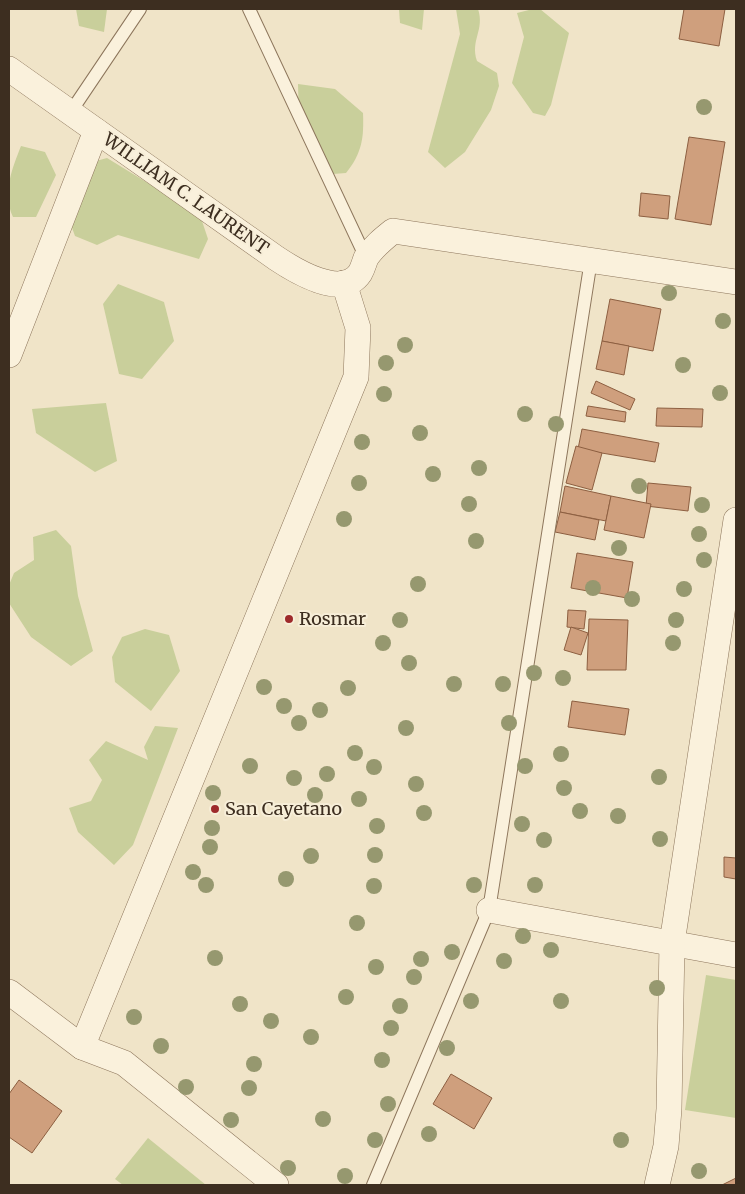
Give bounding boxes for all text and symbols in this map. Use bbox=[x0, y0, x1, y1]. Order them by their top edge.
street label: WILLIAM C. LAURENT bbox=[98, 127, 274, 260]
place label: Rosmar bbox=[299, 607, 366, 630]
marker: Rosmar bbox=[283, 613, 295, 625]
place label: San Cayetano bbox=[225, 797, 342, 820]
marker: San Cayetano bbox=[209, 803, 221, 815]

